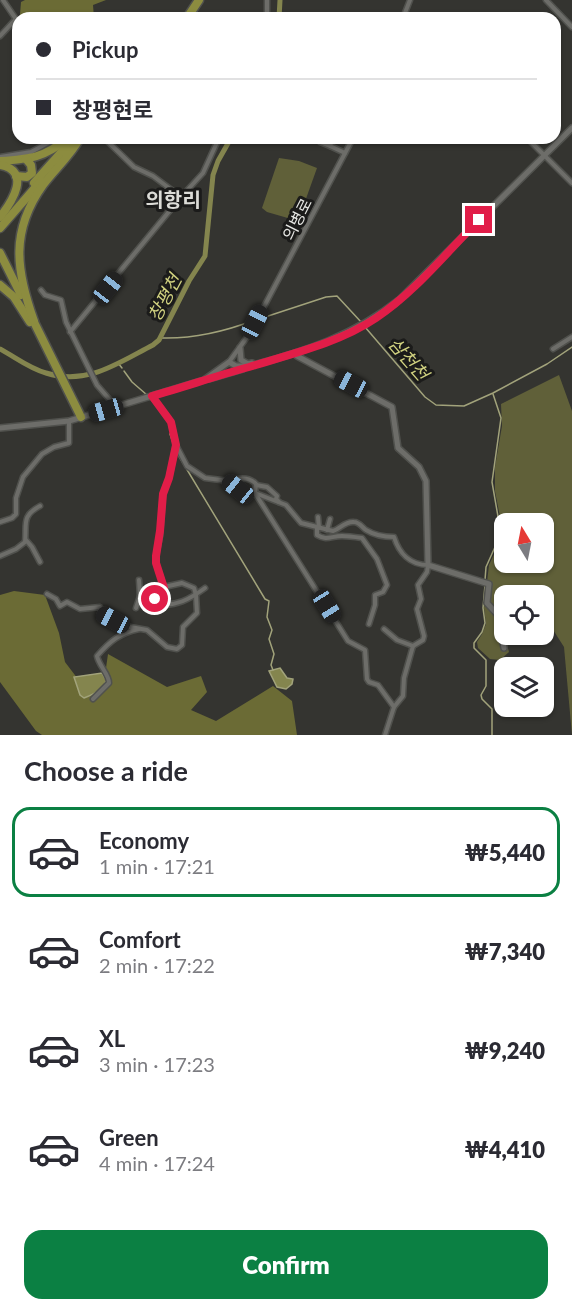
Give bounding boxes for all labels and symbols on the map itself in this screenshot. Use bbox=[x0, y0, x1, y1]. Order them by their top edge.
district label: 의항리 bbox=[145, 187, 201, 211]
street label: 의병로 bbox=[278, 195, 315, 243]
route end bbox=[465, 206, 492, 233]
car bbox=[90, 268, 126, 308]
water label: 창평천 bbox=[143, 268, 187, 325]
car bbox=[239, 302, 271, 342]
water label: 삼천천 bbox=[384, 332, 435, 386]
car bbox=[331, 368, 371, 400]
car bbox=[86, 396, 126, 424]
car bbox=[218, 471, 258, 507]
north arrow bbox=[494, 513, 554, 573]
route start bbox=[141, 585, 168, 612]
car bbox=[310, 586, 344, 626]
car bbox=[93, 604, 133, 636]

